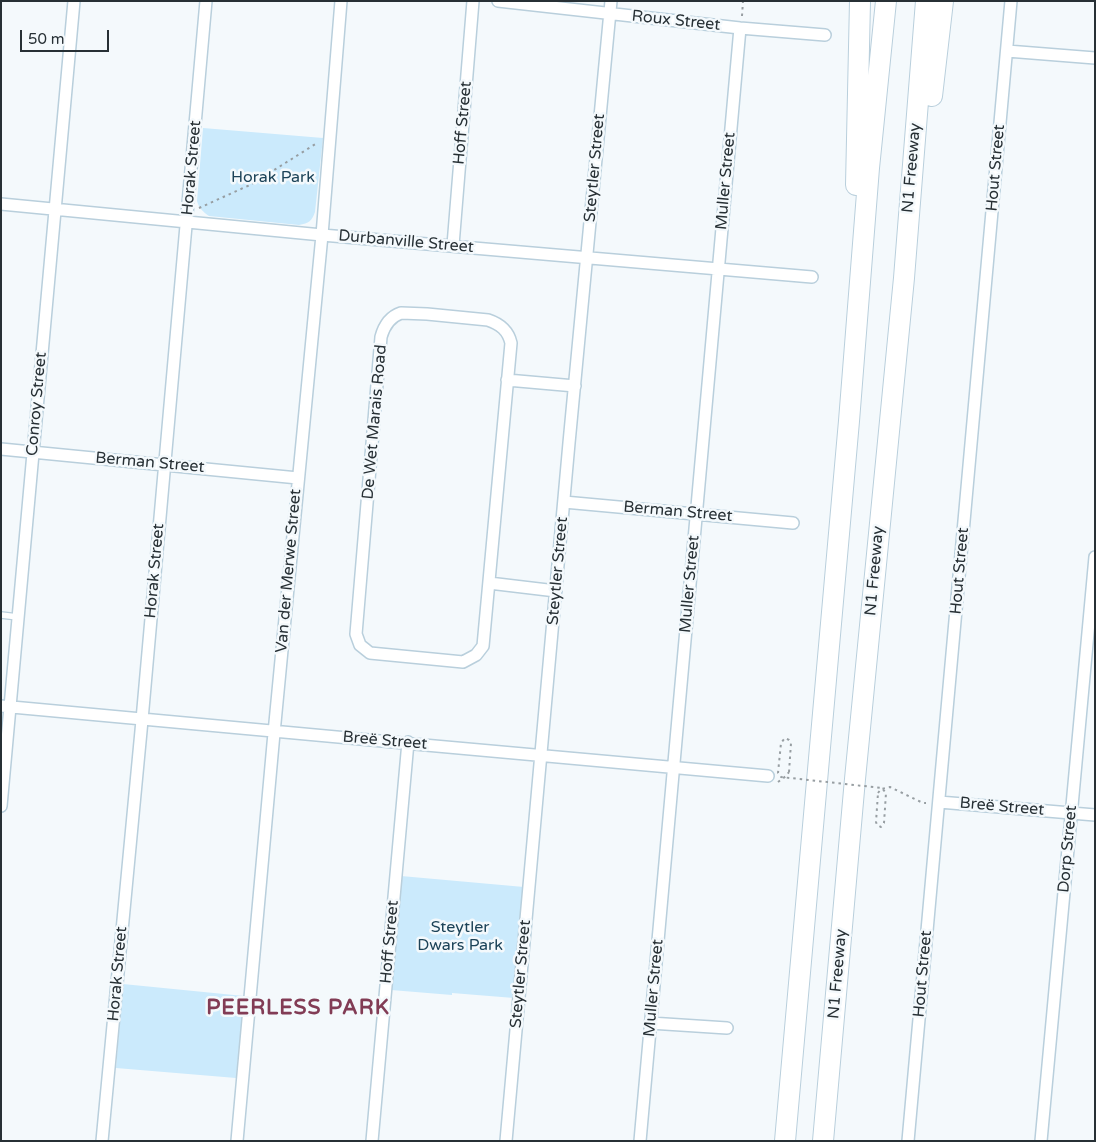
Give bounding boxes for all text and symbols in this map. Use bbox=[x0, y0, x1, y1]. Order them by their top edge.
street label: Roux Street bbox=[631, 7, 721, 35]
scale bar bbox=[22, 20, 111, 52]
text: 50 m bbox=[28, 30, 65, 48]
street label: Hoff Street bbox=[450, 80, 476, 166]
street label: Steytler Street bbox=[581, 113, 609, 223]
street label: Horak Street bbox=[178, 120, 206, 216]
street label: N1 Freeway bbox=[899, 122, 925, 214]
street label: Hout Street bbox=[983, 124, 1009, 212]
street label: Muller Street bbox=[712, 131, 740, 231]
park label: Horak Park bbox=[231, 168, 315, 188]
street label: Durbanville Street bbox=[338, 227, 474, 257]
street label: De Wet Marais Road bbox=[359, 344, 391, 500]
street label: Conroy Street bbox=[23, 351, 51, 457]
street label: Berman Street bbox=[95, 449, 205, 477]
street label: Van der Merwe Street bbox=[272, 488, 306, 654]
street label: Berman Street bbox=[623, 498, 733, 526]
street label: Steytler Street bbox=[544, 516, 572, 626]
street label: Horak Street bbox=[141, 523, 169, 619]
street label: N1 Freeway bbox=[862, 525, 888, 617]
street label: Hout Street bbox=[947, 527, 973, 615]
street label: Muller Street bbox=[676, 534, 704, 634]
street label: Breë Street bbox=[342, 728, 428, 754]
street label: Breë Street bbox=[959, 794, 1045, 820]
street label: Dorp Street bbox=[1055, 805, 1081, 893]
street label: Hoff Street bbox=[377, 899, 403, 985]
park label: Steytler Dwars Park bbox=[417, 918, 503, 956]
street label: Steytler Street bbox=[507, 919, 535, 1029]
street label: Horak Street bbox=[104, 926, 132, 1022]
street label: N1 Freeway bbox=[825, 928, 851, 1020]
street label: Hout Street bbox=[910, 930, 936, 1018]
street label: Muller Street bbox=[640, 938, 668, 1038]
district label: PEERLESS PARK bbox=[205, 995, 391, 1021]

